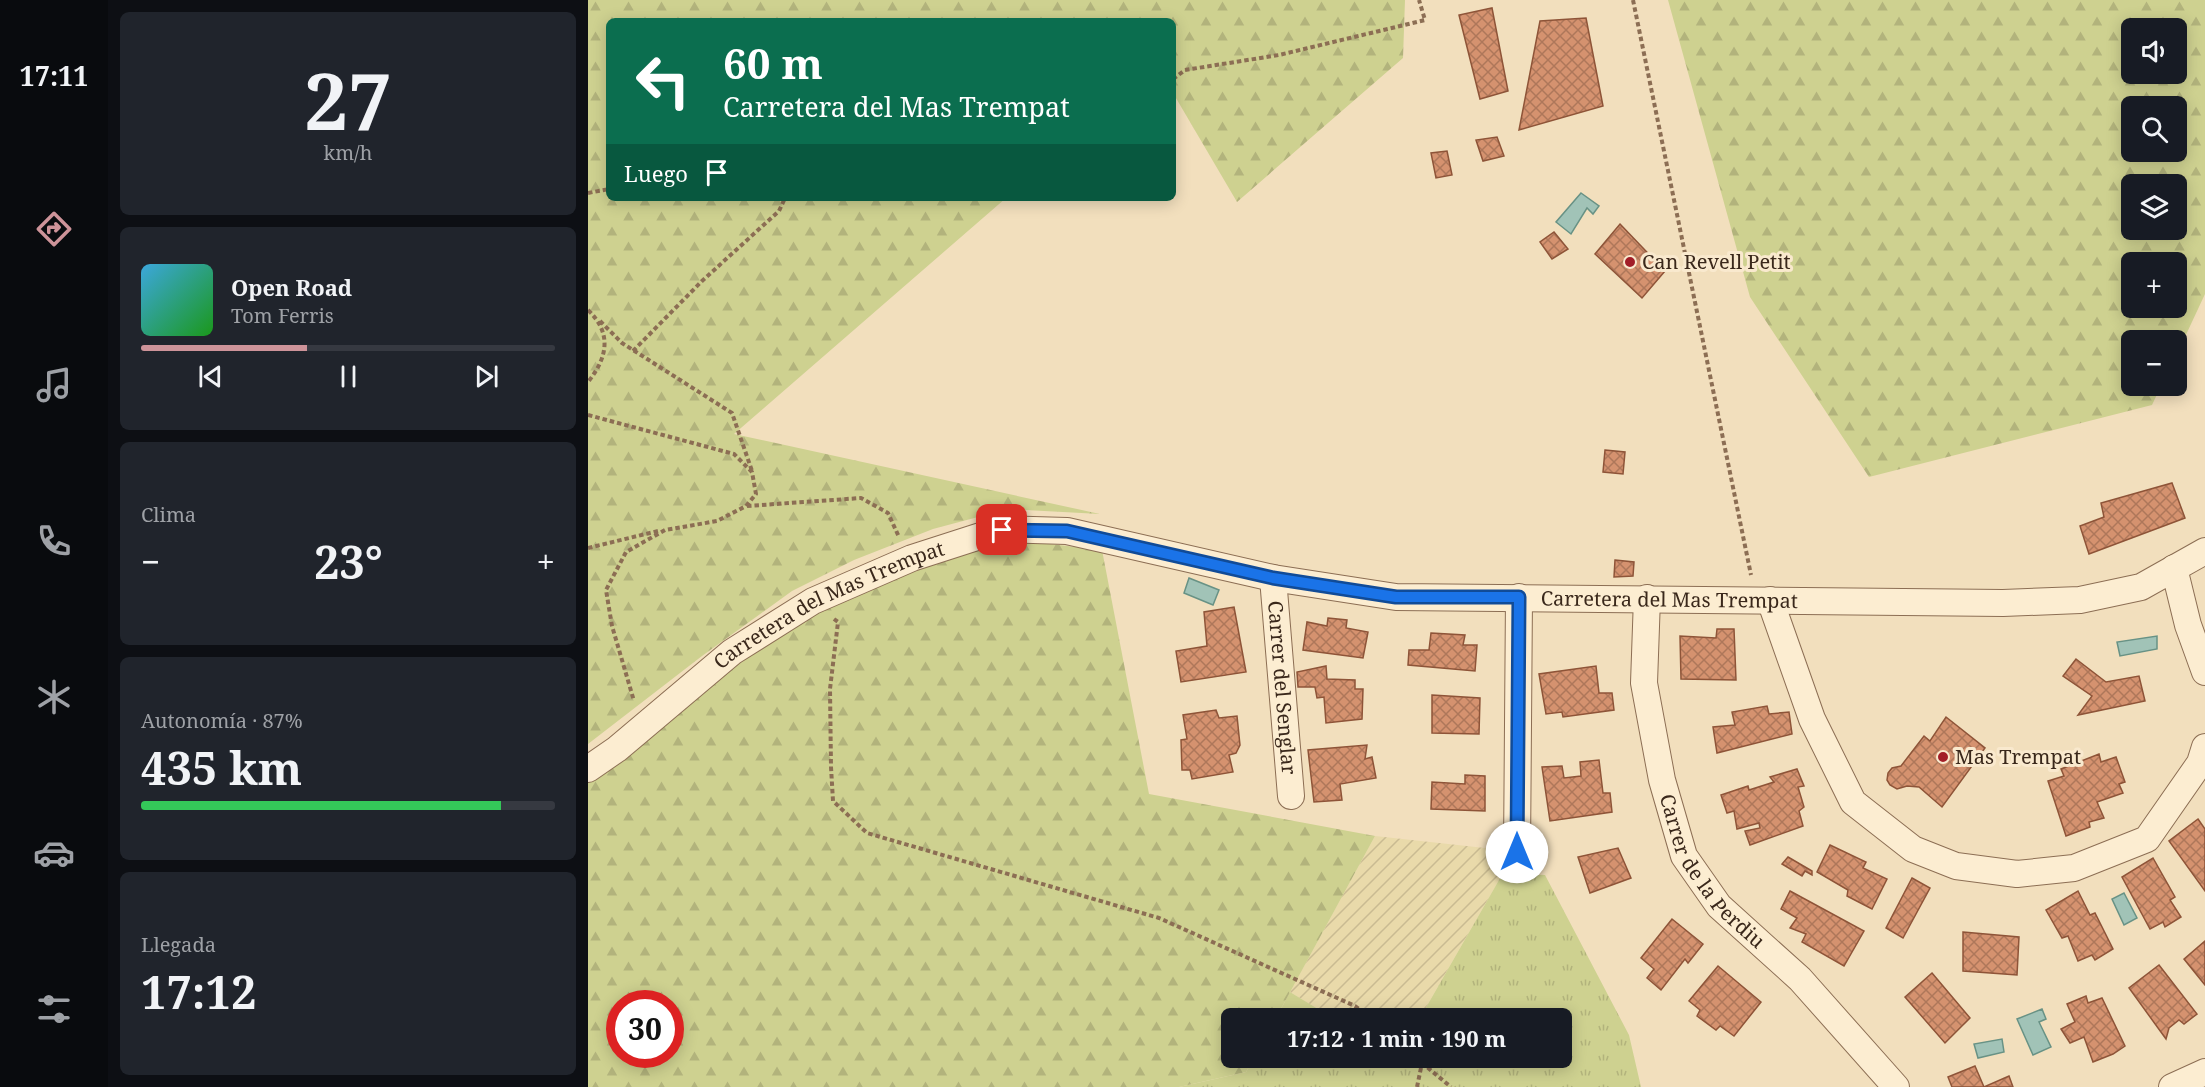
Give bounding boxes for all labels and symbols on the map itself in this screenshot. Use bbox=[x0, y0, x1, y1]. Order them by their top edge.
place label: Can Revell Petit bbox=[1642, 248, 1791, 275]
marker: Can Revell Petit bbox=[1623, 255, 1637, 269]
pin bbox=[976, 504, 1027, 555]
street label: Carretera del Mas Trempat bbox=[708, 535, 948, 675]
street label: Carretera del Mas Trempat bbox=[1541, 584, 1798, 614]
street label: Carrer del Senglar bbox=[1262, 600, 1303, 776]
place label: Mas Trempat bbox=[1955, 743, 2081, 770]
marker: Mas Trempat bbox=[1936, 750, 1950, 764]
street label: Carrer de la Perdiu bbox=[1654, 791, 1771, 954]
position arrow bbox=[1485, 820, 1549, 884]
speed limit sign: 30 bbox=[606, 990, 684, 1068]

